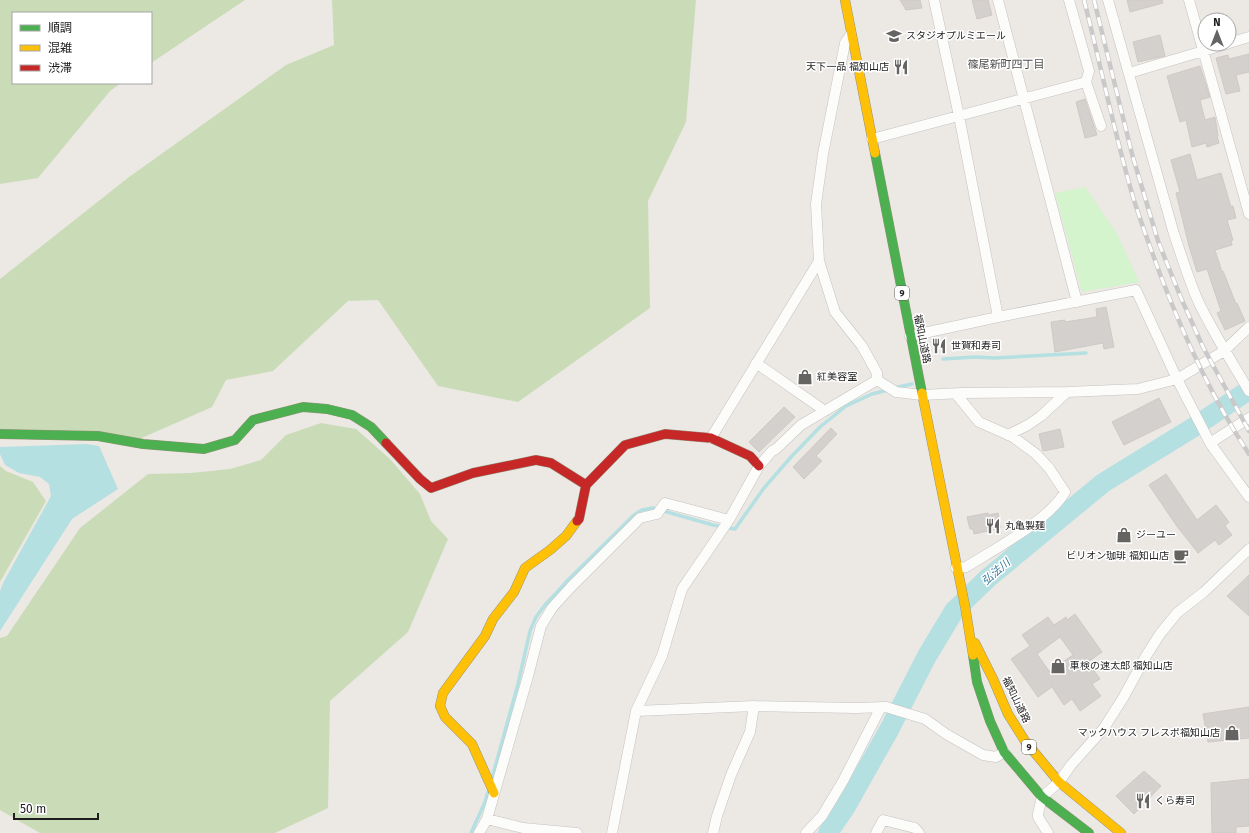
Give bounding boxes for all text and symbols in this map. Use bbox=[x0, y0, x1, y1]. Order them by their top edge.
legend bbox=[12, 12, 152, 84]
north arrow bbox=[1197, 12, 1237, 52]
text: N bbox=[1213, 16, 1221, 29]
text: 順調 bbox=[48, 21, 72, 35]
school or university icon: スタジオプルミエール bbox=[885, 27, 903, 45]
place label: スタジオプルミエール bbox=[906, 30, 1006, 42]
text: 混雑 bbox=[48, 41, 72, 55]
restaurant icon: 天下一品 福知山店 bbox=[892, 58, 910, 76]
district label: 篠尾新町四丁目 bbox=[968, 58, 1045, 71]
text: 渋滞 bbox=[48, 61, 72, 75]
place label: 天下一品 福知山店 bbox=[806, 61, 889, 73]
road number: 9 bbox=[895, 286, 909, 300]
street label: 福知山道路 bbox=[911, 313, 933, 365]
restaurant icon: 世賀和寿司 bbox=[930, 337, 948, 355]
place label: 世賀和寿司 bbox=[951, 340, 1001, 352]
shop icon: 紅美容室 bbox=[796, 368, 814, 386]
place label: 紅美容室 bbox=[817, 371, 857, 383]
restaurant icon: 丸亀製麺 bbox=[984, 517, 1002, 535]
place label: 丸亀製麺 bbox=[1005, 520, 1045, 532]
shop icon: ジーユー bbox=[1115, 526, 1133, 544]
place label: ジーユー bbox=[1136, 529, 1176, 541]
cafe icon: ビリオン珈琲 福知山店 bbox=[1172, 547, 1190, 565]
place label: ビリオン珈琲 福知山店 bbox=[1066, 550, 1169, 562]
water label: 弘法川 bbox=[979, 556, 1013, 588]
shop icon: 車検の速太郎 福知山店 bbox=[1049, 657, 1067, 675]
place label: 車検の速太郎 福知山店 bbox=[1070, 660, 1173, 672]
street label: 福知山道路 bbox=[1000, 675, 1032, 725]
shop icon: マックハウス フレスポ福知山店 bbox=[1223, 724, 1241, 742]
place label: マックハウス フレスポ福知山店 bbox=[1078, 727, 1220, 739]
road number: 9 bbox=[1022, 740, 1036, 754]
restaurant icon: くら寿司 bbox=[1134, 792, 1152, 810]
scale bar bbox=[14, 795, 98, 821]
place label: くら寿司 bbox=[1155, 795, 1195, 807]
text: 50 m bbox=[20, 802, 46, 816]

